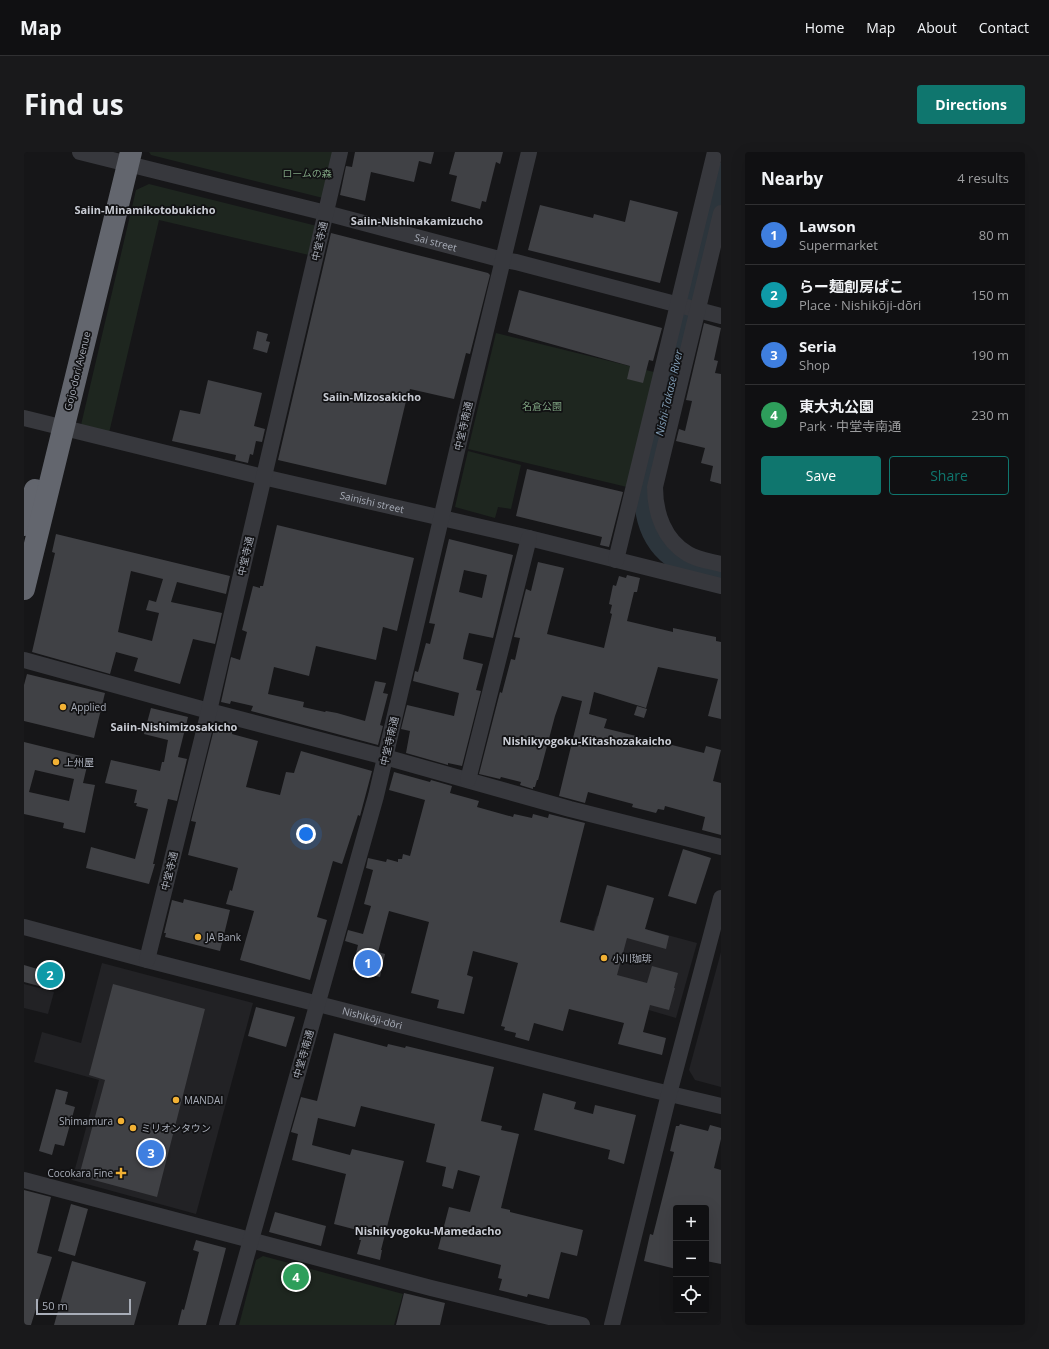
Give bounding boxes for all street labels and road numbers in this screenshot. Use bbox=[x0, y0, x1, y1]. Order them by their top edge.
street label: 中堂寺通 bbox=[308, 220, 330, 262]
street label: Sai street bbox=[413, 230, 459, 255]
street label: Gojo-dori Avenue bbox=[60, 330, 94, 412]
street label: 中堂寺南通 bbox=[451, 400, 475, 452]
street label: Sainishi street bbox=[338, 488, 406, 516]
street label: 中堂寺通 bbox=[234, 535, 256, 577]
street label: 中堂寺南通 bbox=[377, 715, 401, 767]
street label: 中堂寺通 bbox=[157, 850, 181, 892]
street label: Nishikōji-dōri bbox=[341, 1003, 404, 1032]
street label: 中堂寺南通 bbox=[289, 1028, 317, 1080]

